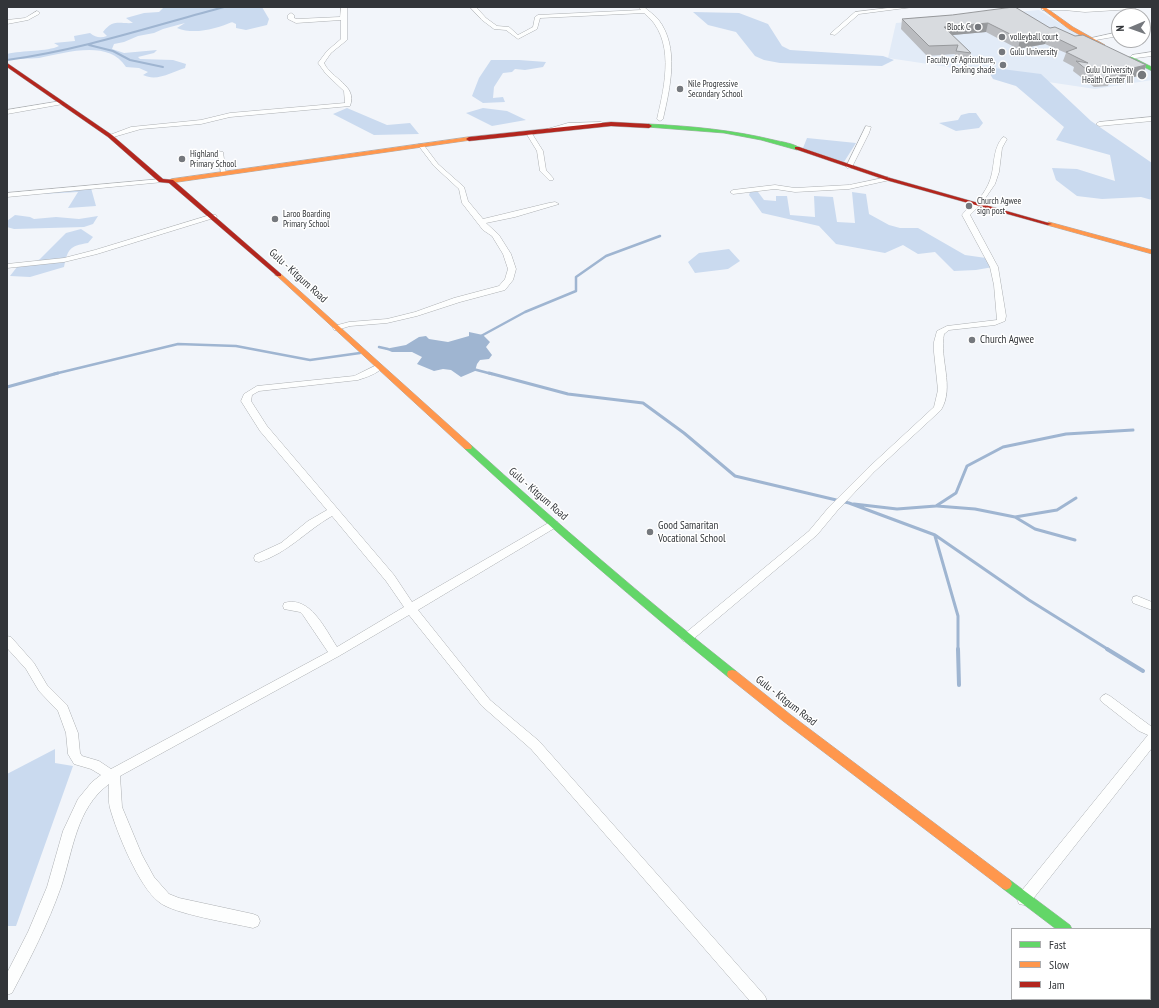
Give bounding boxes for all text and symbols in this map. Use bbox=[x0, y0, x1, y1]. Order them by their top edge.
north arrow bbox=[1111, 8, 1151, 48]
place label: Block C bbox=[947, 22, 970, 32]
marker: Block C bbox=[973, 22, 983, 32]
text: N bbox=[1113, 25, 1127, 32]
marker: volleyball court bbox=[997, 32, 1007, 42]
place label: volleyball court bbox=[1010, 32, 1058, 42]
marker: Gulu University bbox=[997, 47, 1007, 57]
place label: Gulu University bbox=[1010, 47, 1057, 57]
place label: Faculty of Agriculture, Parking shade bbox=[927, 55, 995, 76]
marker: Faculty of Agriculture, Parking shade bbox=[998, 60, 1008, 70]
place label: Gulu University Health Center III bbox=[1082, 65, 1133, 86]
marker: Gulu University Health Center III bbox=[1136, 69, 1148, 81]
place label: Nile Progressive Secondary School bbox=[688, 79, 743, 100]
marker: Nile Progressive Secondary School bbox=[675, 84, 685, 94]
place label: Highland Primary School bbox=[190, 149, 236, 170]
marker: Highland Primary School bbox=[177, 154, 187, 164]
place label: Church Agwee sign post bbox=[977, 196, 1021, 217]
marker: Church Agwee sign post bbox=[964, 201, 974, 211]
place label: Laroo Boarding Primary School bbox=[283, 209, 330, 230]
marker: Laroo Boarding Primary School bbox=[270, 214, 280, 224]
street label: Gulu - Kitgum Road bbox=[266, 246, 330, 306]
place label: Church Agwee bbox=[980, 333, 1034, 347]
marker: Church Agwee bbox=[967, 335, 977, 345]
street label: Gulu - Kitgum Road bbox=[506, 465, 570, 523]
place label: Good Samaritan Vocational School bbox=[658, 519, 725, 545]
marker: Good Samaritan Vocational School bbox=[645, 527, 655, 537]
street label: Gulu - Kitgum Road bbox=[753, 673, 819, 729]
legend bbox=[1011, 928, 1151, 1000]
text: Fast bbox=[1049, 937, 1066, 952]
text: Slow bbox=[1049, 957, 1069, 972]
text: Jam bbox=[1049, 977, 1065, 992]

